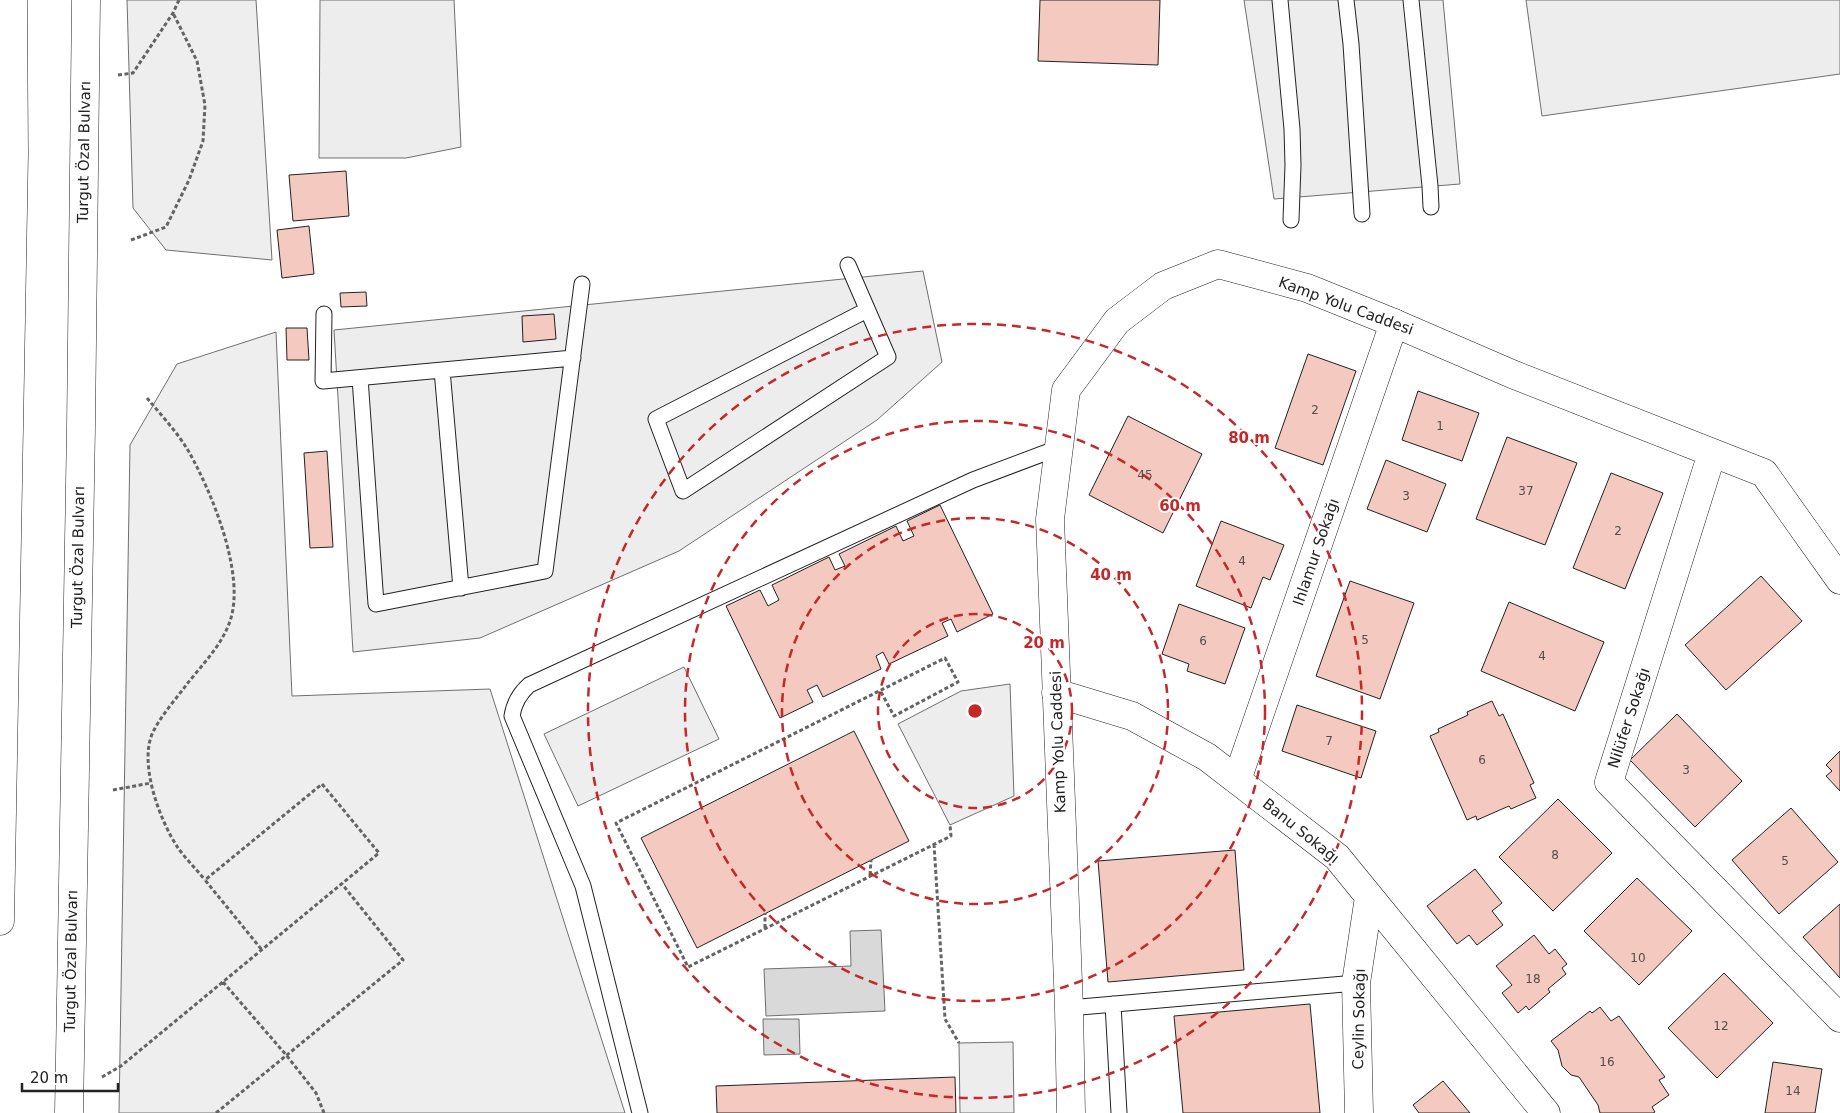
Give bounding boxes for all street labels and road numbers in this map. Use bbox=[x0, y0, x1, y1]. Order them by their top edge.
street label: Turgut Özal Bulvarı bbox=[73, 81, 94, 224]
street label: Kamp Yolu Caddesi bbox=[1276, 273, 1416, 339]
street label: Turgut Özal Bulvarı bbox=[67, 486, 88, 629]
street label: Ihlamur Sokağı bbox=[1289, 496, 1343, 608]
street label: Nilüfer Sokağı bbox=[1604, 666, 1654, 770]
street label: Kamp Yolu Caddesi bbox=[1047, 671, 1069, 813]
street label: Banu Sokağı bbox=[1259, 795, 1343, 867]
street label: Turgut Özal Bulvarı bbox=[60, 890, 81, 1033]
street label: Ceylin Sokağı bbox=[1349, 968, 1369, 1070]

